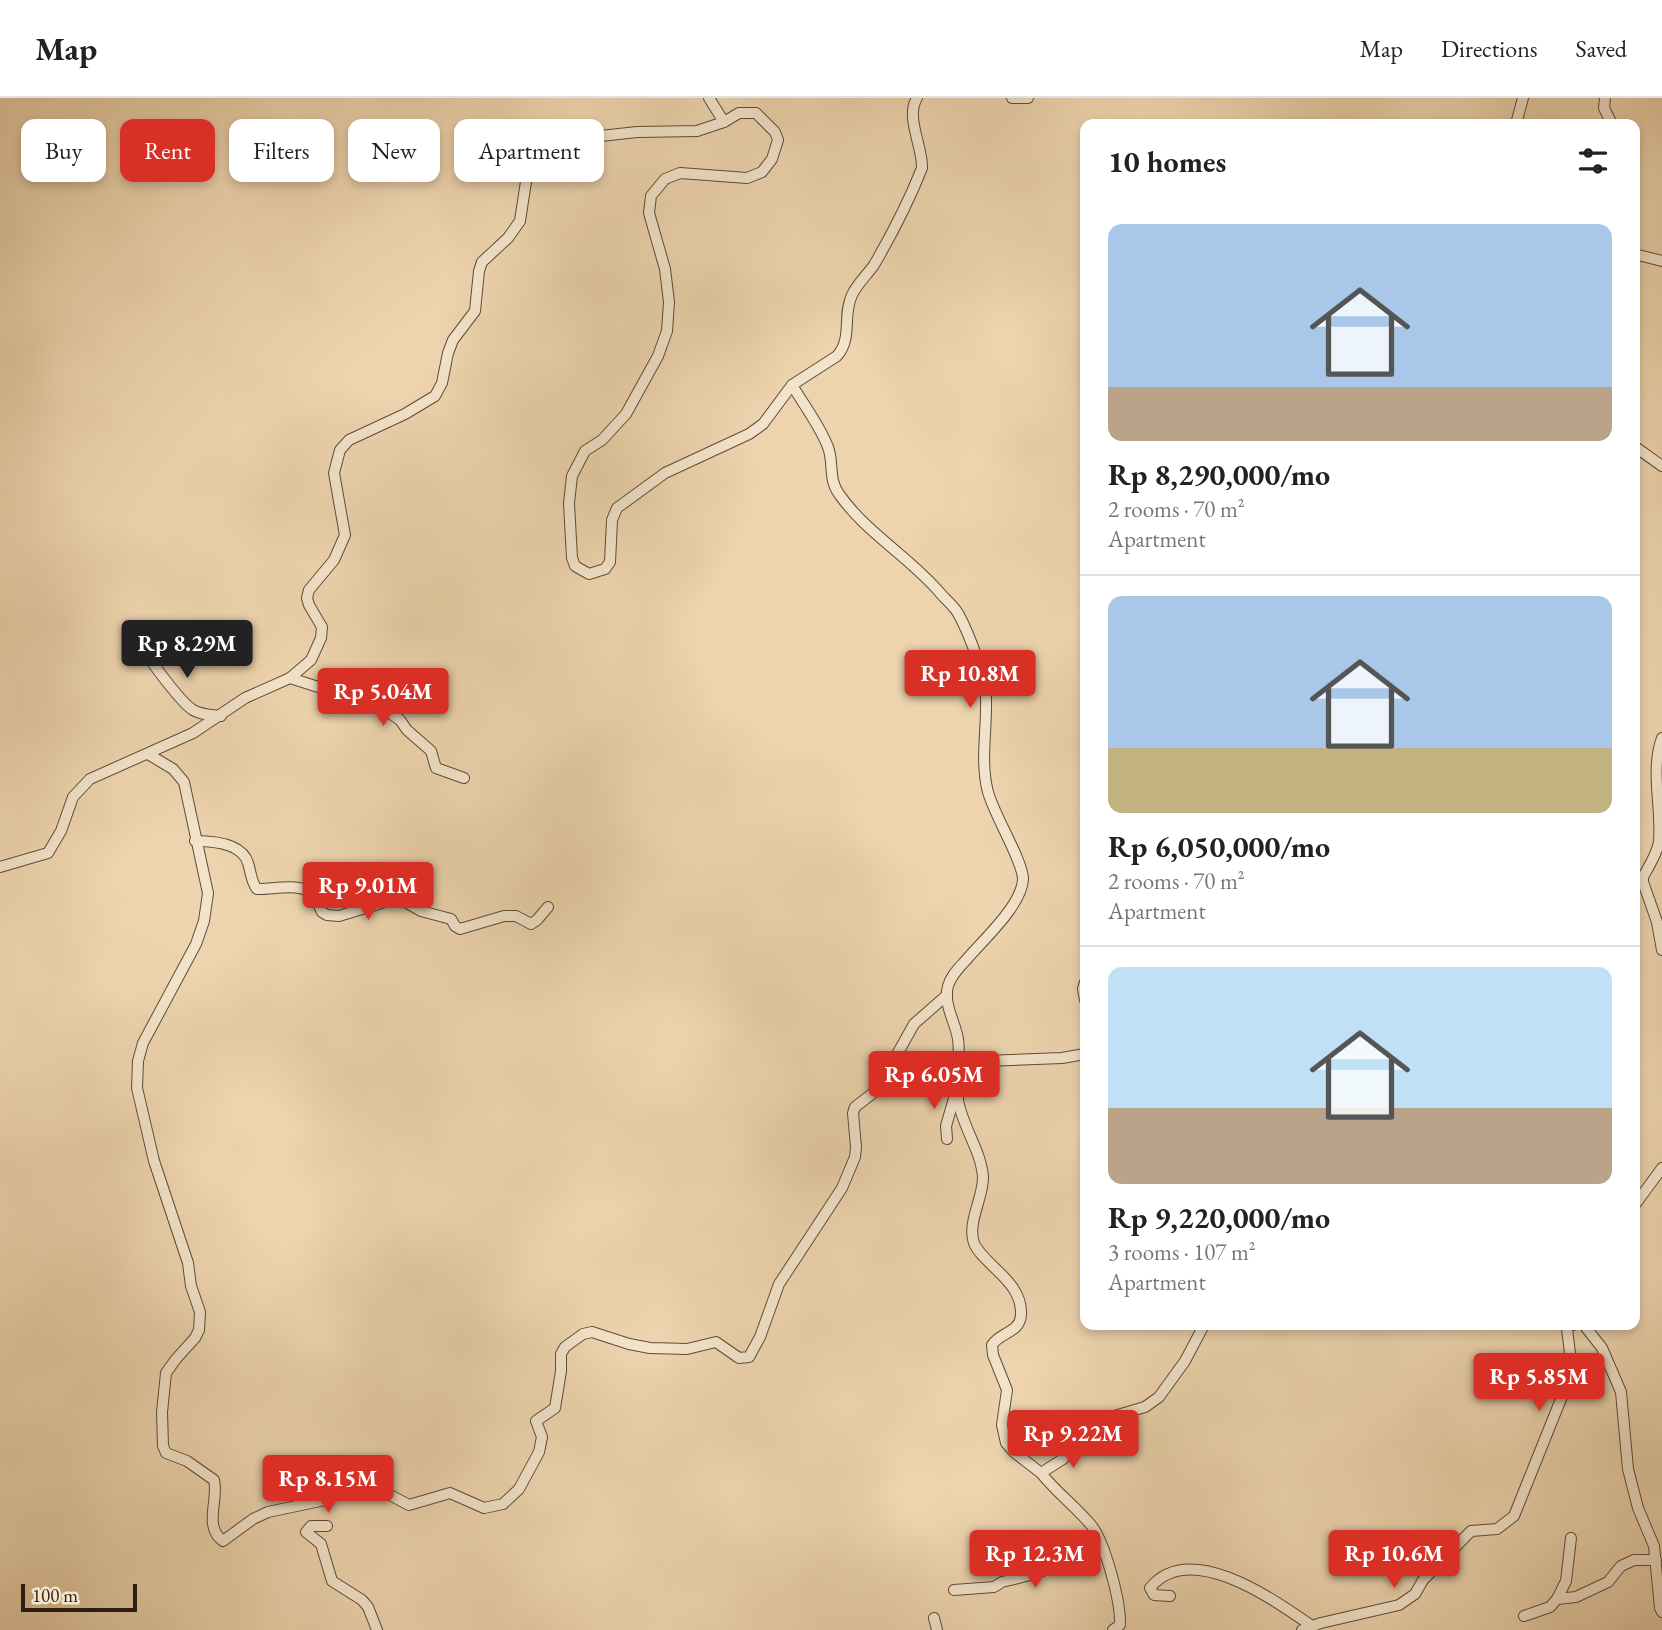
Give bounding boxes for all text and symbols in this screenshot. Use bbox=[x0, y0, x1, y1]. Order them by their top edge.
text: Map bbox=[35, 27, 97, 70]
text: Map bbox=[1360, 33, 1403, 64]
text: Directions bbox=[1441, 33, 1538, 64]
text: Saved bbox=[1576, 33, 1627, 64]
chip: Buy bbox=[21, 119, 106, 182]
chip: Rent bbox=[120, 119, 215, 182]
chip: Filters bbox=[229, 119, 334, 182]
chip: New bbox=[348, 119, 440, 182]
chip: Apartment bbox=[454, 119, 604, 182]
text: 10 homes bbox=[1108, 142, 1226, 181]
icon: filters bbox=[1574, 142, 1612, 180]
icon: home bbox=[1297, 269, 1423, 395]
text: Rp 8,290,000/mo bbox=[1108, 455, 1330, 494]
text: 2 rooms · 70 m² bbox=[1108, 494, 1245, 524]
text: Apartment bbox=[1108, 524, 1206, 554]
pin: Rp 8.29M bbox=[115, 620, 259, 680]
text: Rp 8.29M bbox=[138, 628, 236, 658]
icon: home bbox=[1297, 641, 1423, 767]
pin: Rp 10.8M bbox=[898, 650, 1042, 710]
text: Rp 10.8M bbox=[921, 658, 1019, 688]
pin: Rp 5.04M bbox=[311, 668, 455, 728]
text: Rp 5.04M bbox=[334, 676, 432, 706]
text: Rp 6,050,000/mo bbox=[1108, 827, 1330, 866]
pin: Rp 9.01M bbox=[296, 862, 440, 922]
text: 2 rooms · 70 m² bbox=[1108, 866, 1245, 896]
text: Rp 9.01M bbox=[319, 870, 417, 900]
text: Apartment bbox=[1108, 896, 1206, 926]
icon: home bbox=[1297, 1012, 1423, 1138]
pin: Rp 6.05M bbox=[862, 1052, 1006, 1111]
text: Rp 6.05M bbox=[885, 1059, 983, 1089]
text: Rp 9,220,000/mo bbox=[1108, 1198, 1330, 1237]
text: 3 rooms · 107 m² bbox=[1108, 1237, 1256, 1267]
text: Apartment bbox=[1108, 1267, 1206, 1297]
pin: Rp 5.85M bbox=[1467, 1354, 1611, 1413]
text: Rp 5.85M bbox=[1490, 1361, 1588, 1391]
pin: Rp 9.22M bbox=[1001, 1410, 1145, 1470]
text: Rp 9.22M bbox=[1024, 1418, 1122, 1448]
pin: Rp 8.15M bbox=[256, 1456, 400, 1515]
text: Rp 8.15M bbox=[279, 1463, 377, 1493]
pin: Rp 12.3M bbox=[963, 1530, 1107, 1590]
pin: Rp 10.6M bbox=[1322, 1530, 1466, 1590]
text: Rp 12.3M bbox=[986, 1538, 1084, 1568]
text: Rp 10.6M bbox=[1345, 1538, 1443, 1568]
scale bar bbox=[21, 1581, 136, 1613]
text: 100 m bbox=[32, 1583, 78, 1608]

